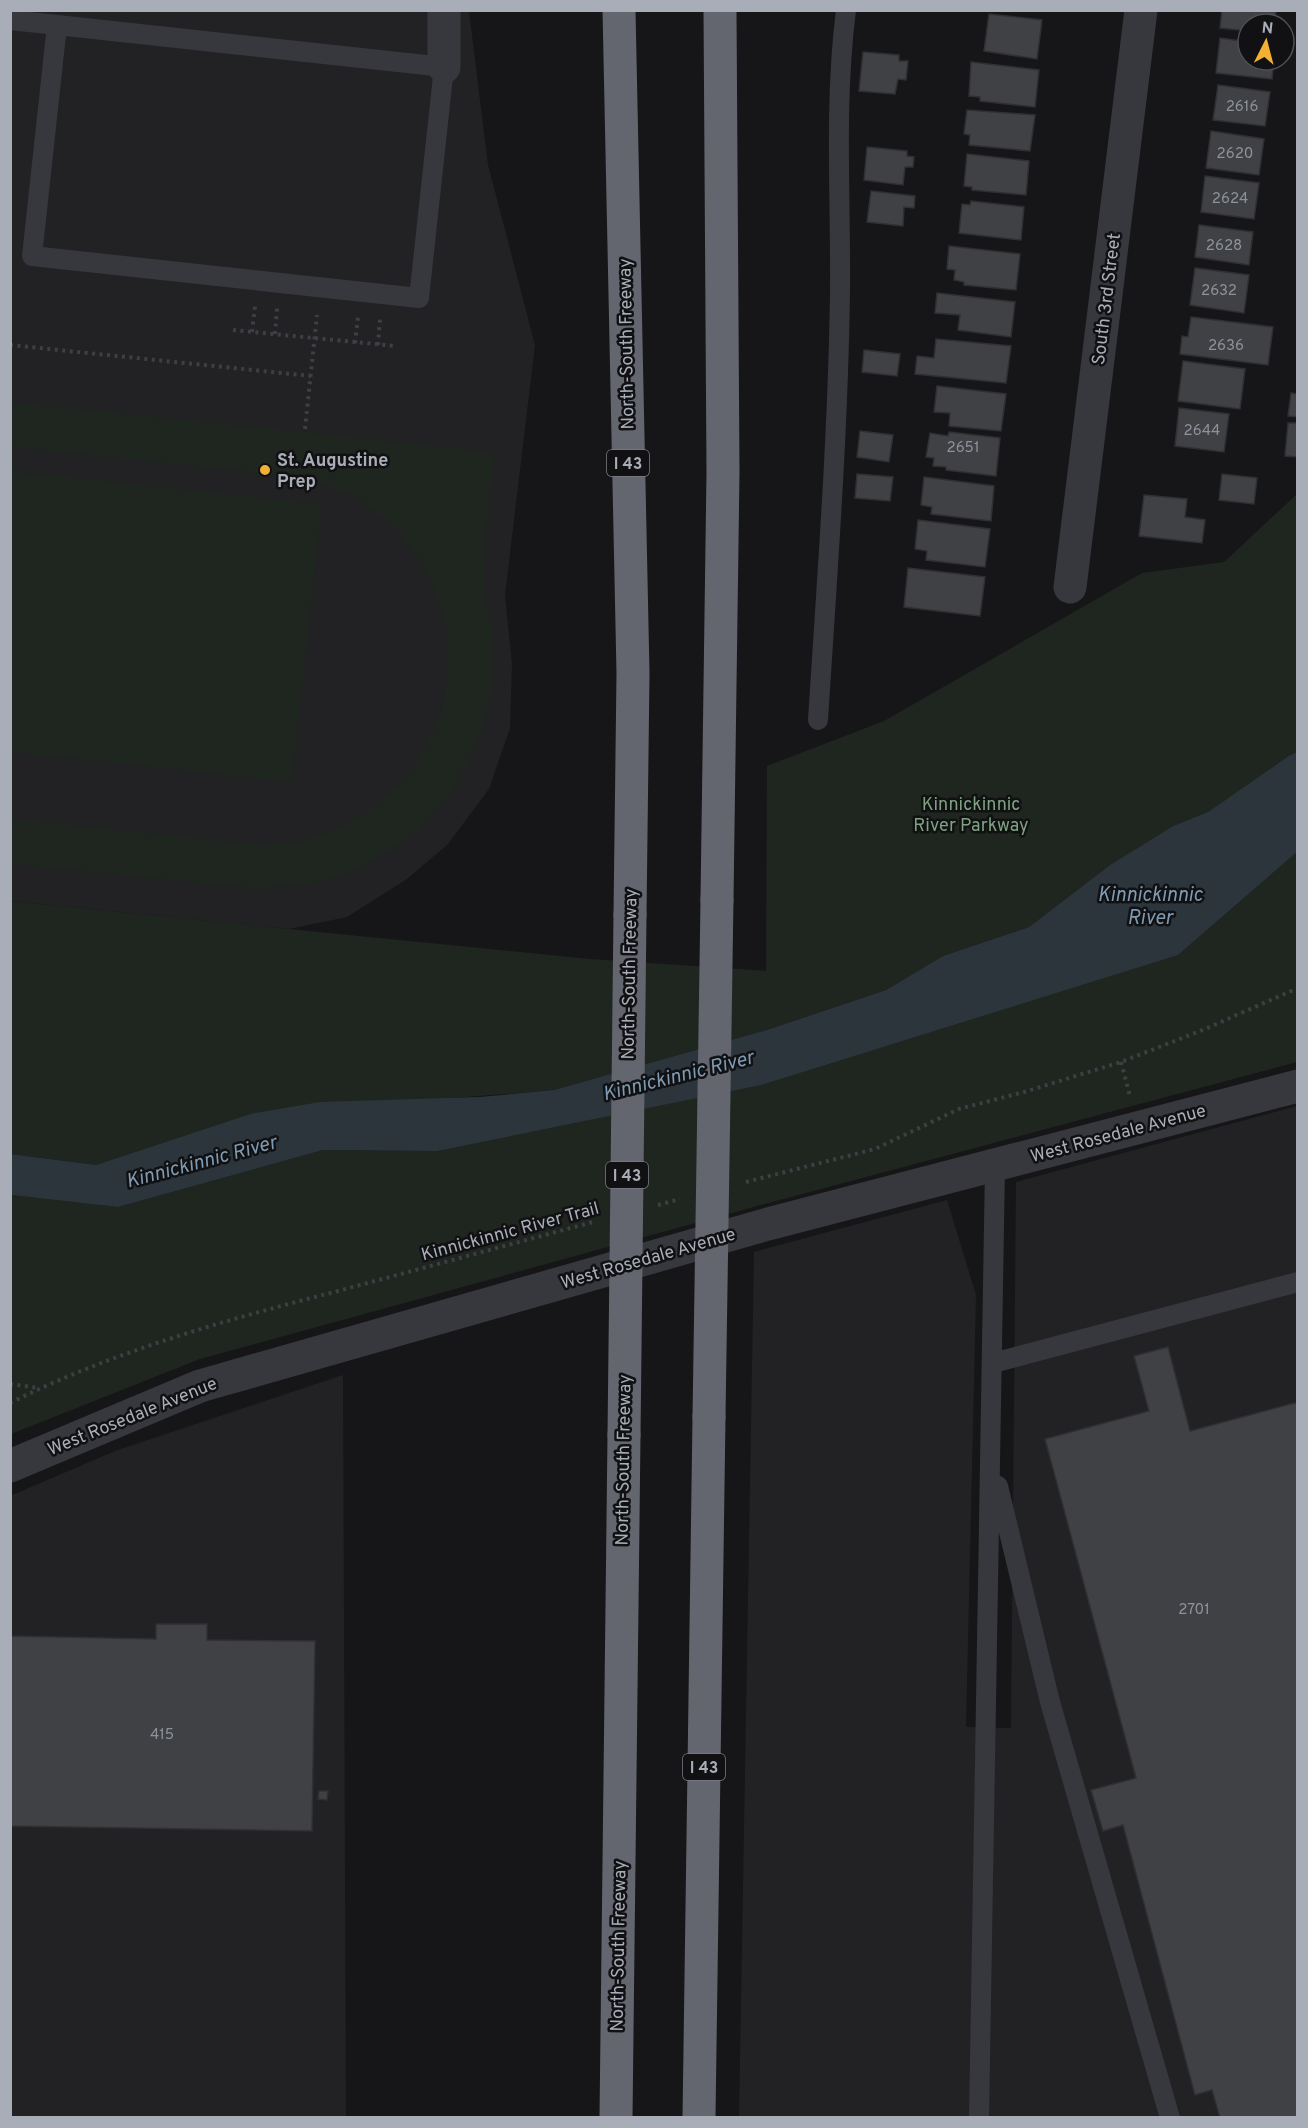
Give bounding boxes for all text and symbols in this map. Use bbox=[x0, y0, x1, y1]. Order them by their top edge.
north arrow bbox=[1236, 12, 1296, 72]
text: N bbox=[1261, 19, 1274, 40]
house number: 2616 bbox=[1226, 98, 1258, 117]
house number: 2620 bbox=[1217, 145, 1253, 164]
house number: 2624 bbox=[1212, 190, 1248, 209]
street label: South 3rd Street bbox=[1088, 232, 1127, 366]
house number: 2628 bbox=[1206, 237, 1242, 256]
street label: North-South Freeway bbox=[615, 258, 640, 430]
house number: 2632 bbox=[1201, 282, 1237, 301]
house number: 2636 bbox=[1208, 337, 1244, 356]
house number: 2644 bbox=[1184, 422, 1220, 441]
house number: 2651 bbox=[946, 439, 980, 458]
place label: St. Augustine Prep bbox=[277, 450, 388, 494]
road number: I 43 bbox=[607, 450, 649, 476]
marker: St. Augustine Prep bbox=[258, 463, 272, 477]
park label: Kinnickinnic River Parkway bbox=[913, 794, 1029, 838]
water label: Kinnickinnic River bbox=[1097, 883, 1203, 932]
street label: North-South Freeway bbox=[618, 888, 643, 1060]
water label: Kinnickinnic River bbox=[600, 1045, 758, 1108]
street label: West Rosedale Avenue bbox=[1028, 1100, 1209, 1169]
water label: Kinnickinnic River bbox=[123, 1130, 281, 1196]
road number: I 43 bbox=[606, 1162, 648, 1188]
street label: Kinnickinnic River Trail bbox=[419, 1198, 602, 1267]
street label: West Rosedale Avenue bbox=[558, 1223, 739, 1295]
street label: West Rosedale Avenue bbox=[44, 1373, 221, 1462]
street label: North-South Freeway bbox=[612, 1374, 637, 1546]
house number: 2701 bbox=[1178, 1601, 1210, 1620]
house number: 415 bbox=[150, 1726, 174, 1745]
road number: I 43 bbox=[683, 1754, 725, 1780]
street label: North-South Freeway bbox=[607, 1860, 632, 2032]

